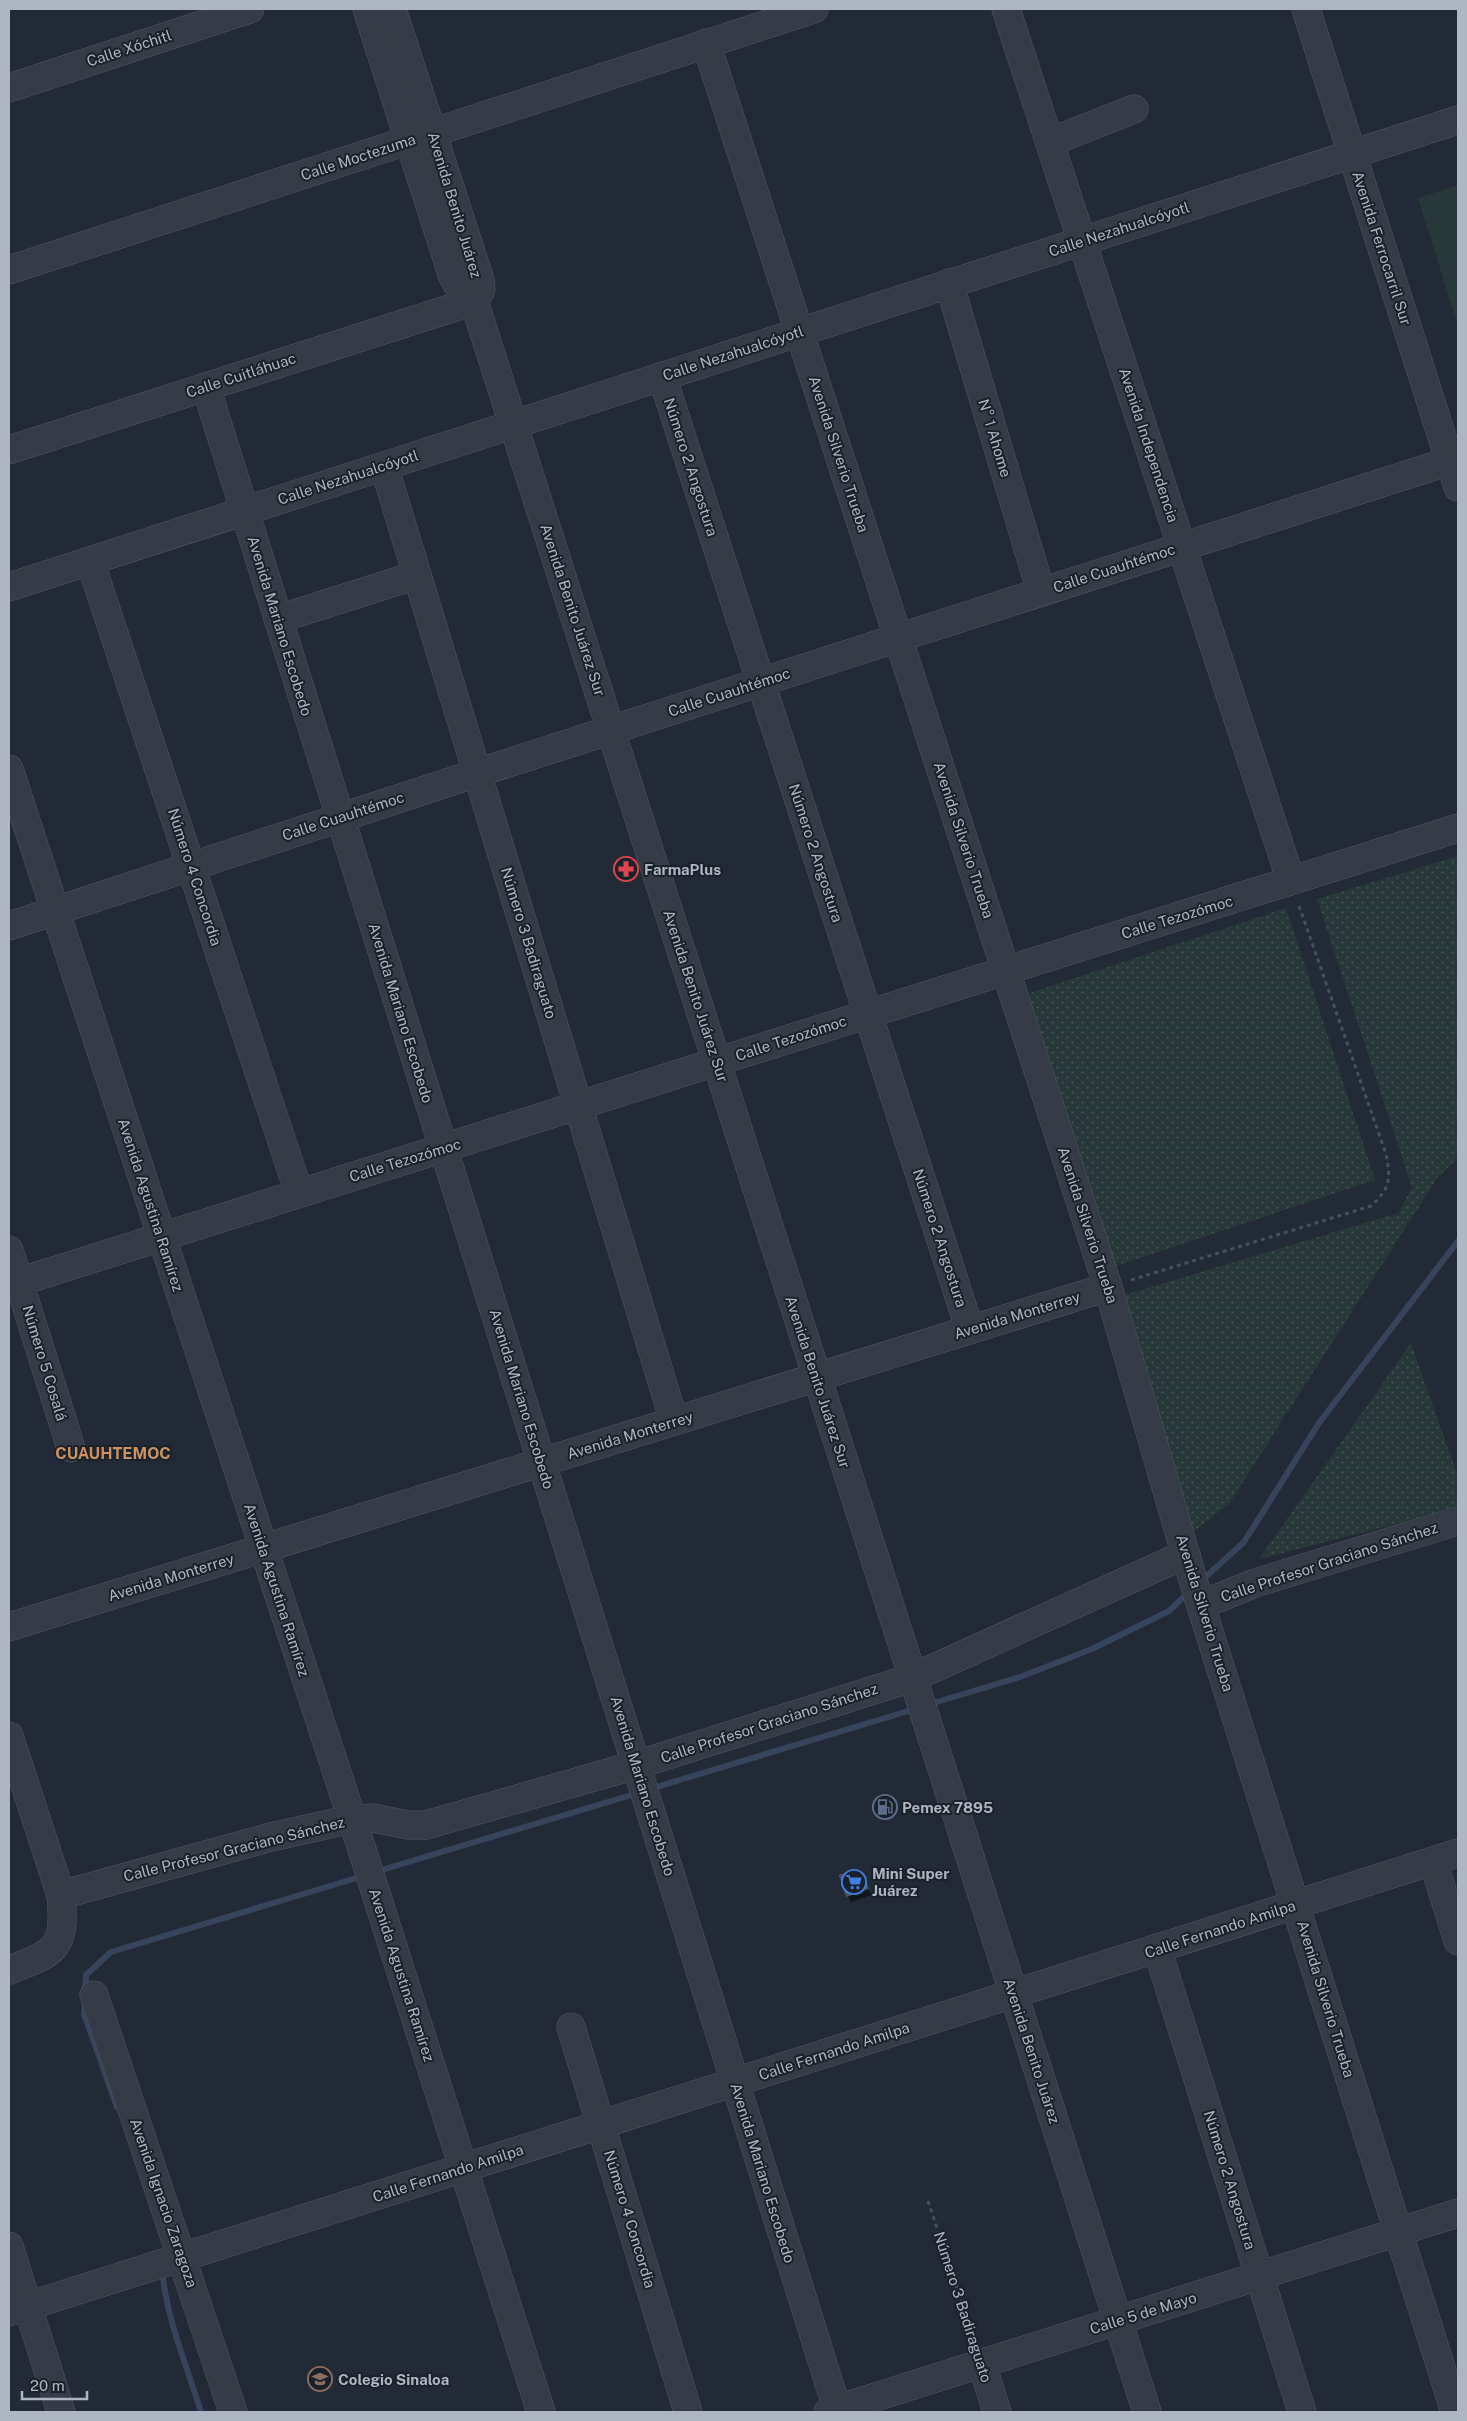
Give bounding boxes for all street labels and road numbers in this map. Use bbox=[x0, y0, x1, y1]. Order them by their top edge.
street label: Calle Xóchitl bbox=[84, 26, 174, 70]
street label: Calle Moctezuma bbox=[298, 130, 418, 184]
street label: Avenida Benito Juárez bbox=[425, 130, 485, 280]
street label: Avenida Ferrocarril Sur bbox=[1349, 169, 1415, 327]
street label: Calle Nezahualcóyotl bbox=[1047, 198, 1191, 260]
street label: Calle Nezahualcóyotl bbox=[661, 322, 805, 384]
street label: Calle Cuitláhuac bbox=[184, 349, 298, 401]
street label: Avenida Independencia bbox=[1116, 366, 1182, 524]
street label: Avenida Silverio Trueba bbox=[806, 374, 872, 534]
street label: Número 2 Angostura bbox=[661, 396, 721, 538]
street label: N° 1 Ahome bbox=[975, 397, 1015, 479]
street label: Calle Nezahualcóyotl bbox=[276, 446, 420, 508]
street label: Avenida Benito Juárez Sur bbox=[537, 522, 609, 698]
street label: Avenida Mariano Escobedo bbox=[245, 534, 315, 718]
street label: Calle Cuauhtémoc bbox=[1051, 540, 1177, 596]
street label: Calle Cuauhtémoc bbox=[666, 664, 792, 720]
street label: Avenida Silverio Trueba bbox=[931, 760, 997, 920]
street label: Número 2 Angostura bbox=[786, 782, 846, 924]
street label: Calle Cuauhtémoc bbox=[280, 788, 406, 844]
street label: Número 4 Concordia bbox=[165, 806, 225, 948]
street label: Número 3 Badiraguato bbox=[498, 865, 560, 1021]
street label: Calle Tezozómoc bbox=[1119, 892, 1235, 942]
street label: Avenida Benito Juárez Sur bbox=[660, 908, 732, 1084]
street label: Avenida Mariano Escobedo bbox=[366, 921, 436, 1105]
street label: Calle Tezozómoc bbox=[733, 1012, 849, 1064]
street label: Avenida Agustina Ramírez bbox=[115, 1116, 187, 1294]
street label: Calle Tezozómoc bbox=[347, 1135, 463, 1185]
street label: Avenida Silverio Trueba bbox=[1055, 1145, 1121, 1305]
street label: Número 2 Angostura bbox=[910, 1167, 970, 1309]
street label: Avenida Monterrey bbox=[952, 1288, 1082, 1342]
street label: Avenida Benito Juárez Sur bbox=[782, 1294, 854, 1470]
street label: Número 5 Cosalá bbox=[19, 1303, 71, 1423]
street label: Avenida Mariano Escobedo bbox=[487, 1307, 557, 1491]
street label: Avenida Monterrey bbox=[565, 1408, 695, 1462]
street label: Avenida Agustina Ramírez bbox=[241, 1501, 313, 1679]
street label: Calle Profesor Graciano Sánchez bbox=[1218, 1519, 1440, 1605]
street label: Avenida Silverio Trueba bbox=[1173, 1532, 1237, 1694]
street label: Avenida Monterrey bbox=[106, 1550, 236, 1604]
street label: Calle Profesor Graciano Sánchez bbox=[658, 1680, 880, 1766]
street label: Avenida Mariano Escobedo bbox=[608, 1694, 678, 1878]
street label: Calle Profesor Graciano Sánchez bbox=[122, 1813, 346, 1885]
street label: Avenida Agustina Ramírez bbox=[366, 1886, 438, 2064]
street label: Calle Fernando Amilpa bbox=[1142, 1897, 1298, 1961]
street label: Avenida Silverio Trueba bbox=[1294, 1918, 1358, 2080]
street label: Avenida Benito Juárez bbox=[1000, 1976, 1064, 2126]
street label: Calle Fernando Amilpa bbox=[756, 2019, 912, 2083]
street label: Avenida Mariano Escobedo bbox=[728, 2081, 798, 2265]
street label: Número 2 Angostura bbox=[1201, 2108, 1259, 2252]
street label: Avenida Ignacio Zaragoza bbox=[127, 2116, 201, 2290]
street label: Calle Fernando Amilpa bbox=[370, 2141, 526, 2205]
street label: Número 4 Concordia bbox=[601, 2148, 659, 2290]
street label: Número 3 Badiraguato bbox=[931, 2229, 995, 2385]
street label: Calle 5 de Mayo bbox=[1088, 2289, 1198, 2337]

